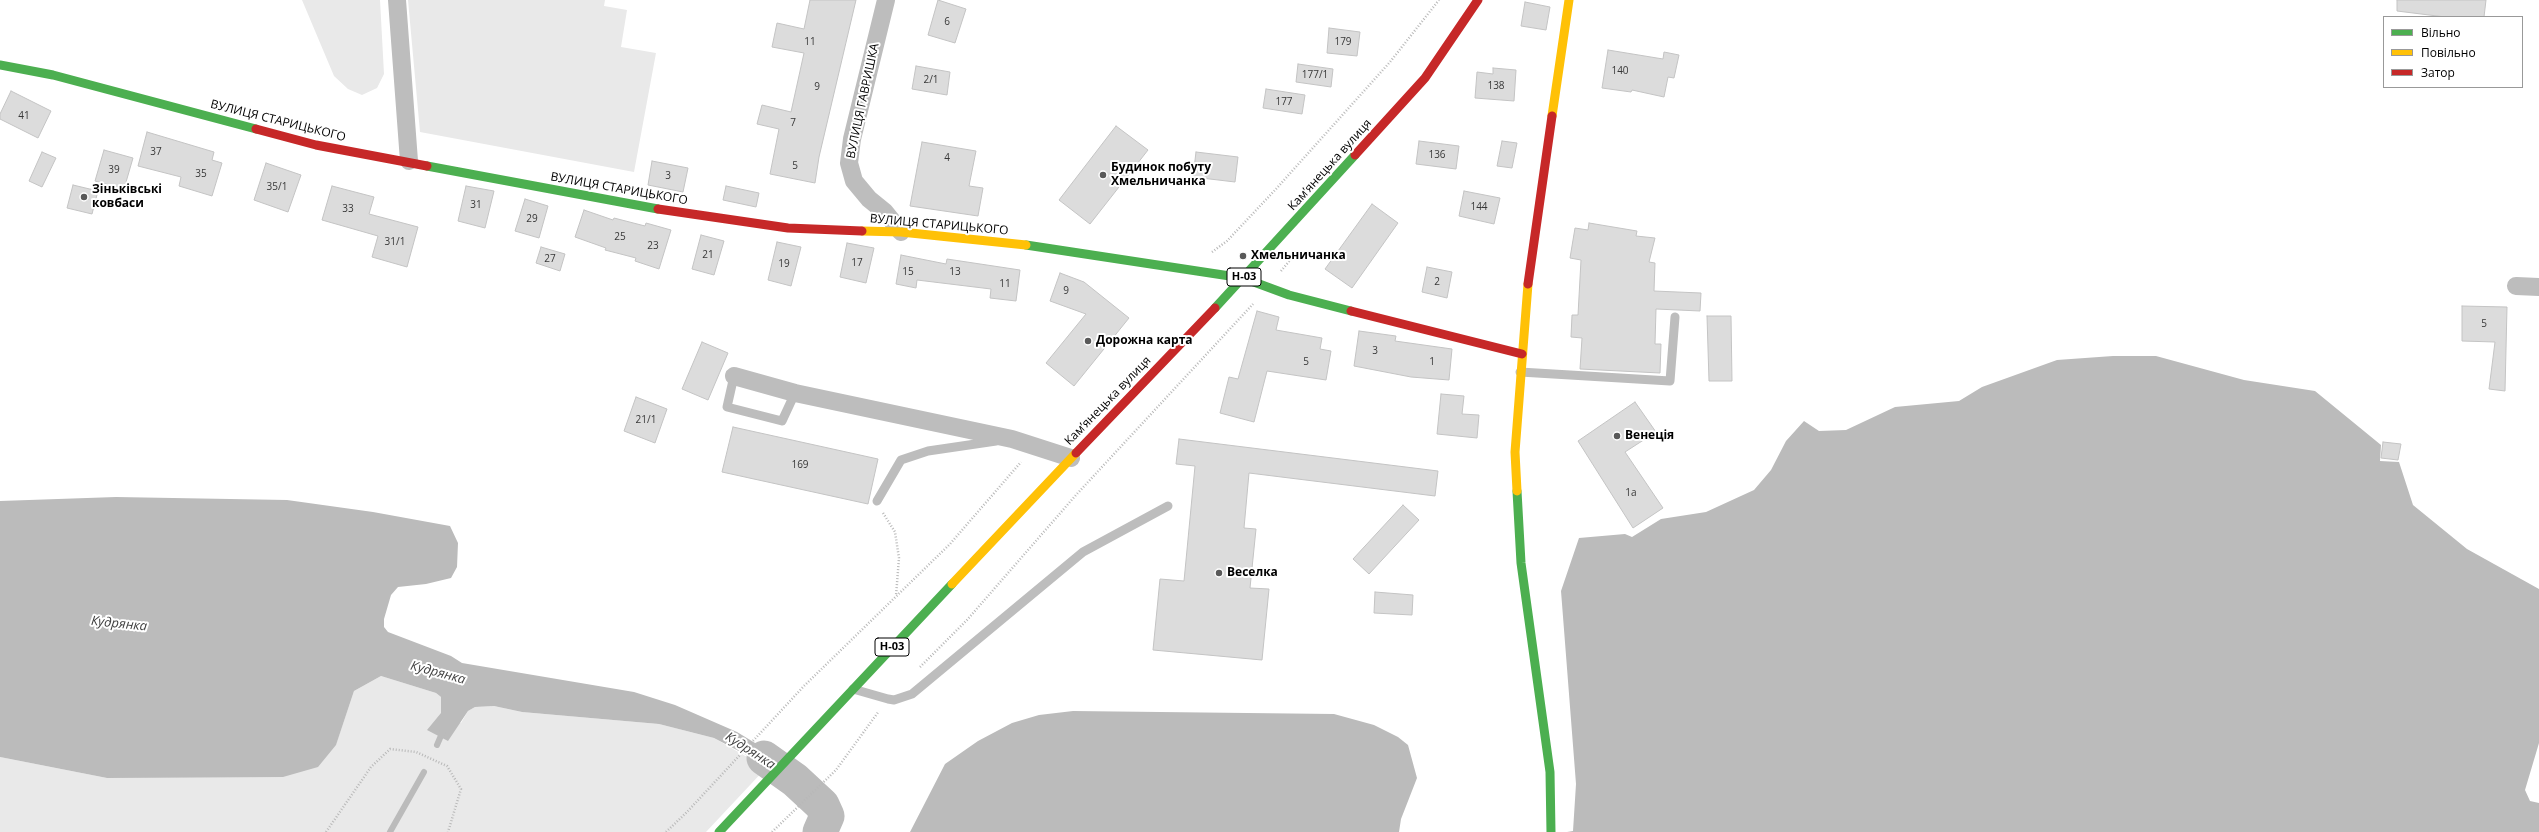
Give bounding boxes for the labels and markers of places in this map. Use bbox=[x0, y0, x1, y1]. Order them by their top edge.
place label: Будинок побуту Хмельничанка bbox=[1111, 161, 1211, 189]
marker: Будинок побуту Хмельничанка bbox=[1098, 170, 1108, 180]
place label: Зіньківські ковбаси bbox=[92, 183, 162, 211]
marker: Зіньківські ковбаси bbox=[79, 192, 89, 202]
place label: Хмельничанка bbox=[1251, 249, 1346, 263]
marker: Хмельничанка bbox=[1238, 251, 1248, 261]
place label: Дорожна карта bbox=[1096, 334, 1193, 348]
marker: Дорожна карта bbox=[1083, 336, 1093, 346]
place label: Венеція bbox=[1625, 429, 1674, 443]
marker: Венеція bbox=[1612, 431, 1622, 441]
place label: Веселка bbox=[1227, 566, 1278, 580]
marker: Веселка bbox=[1214, 568, 1224, 578]

